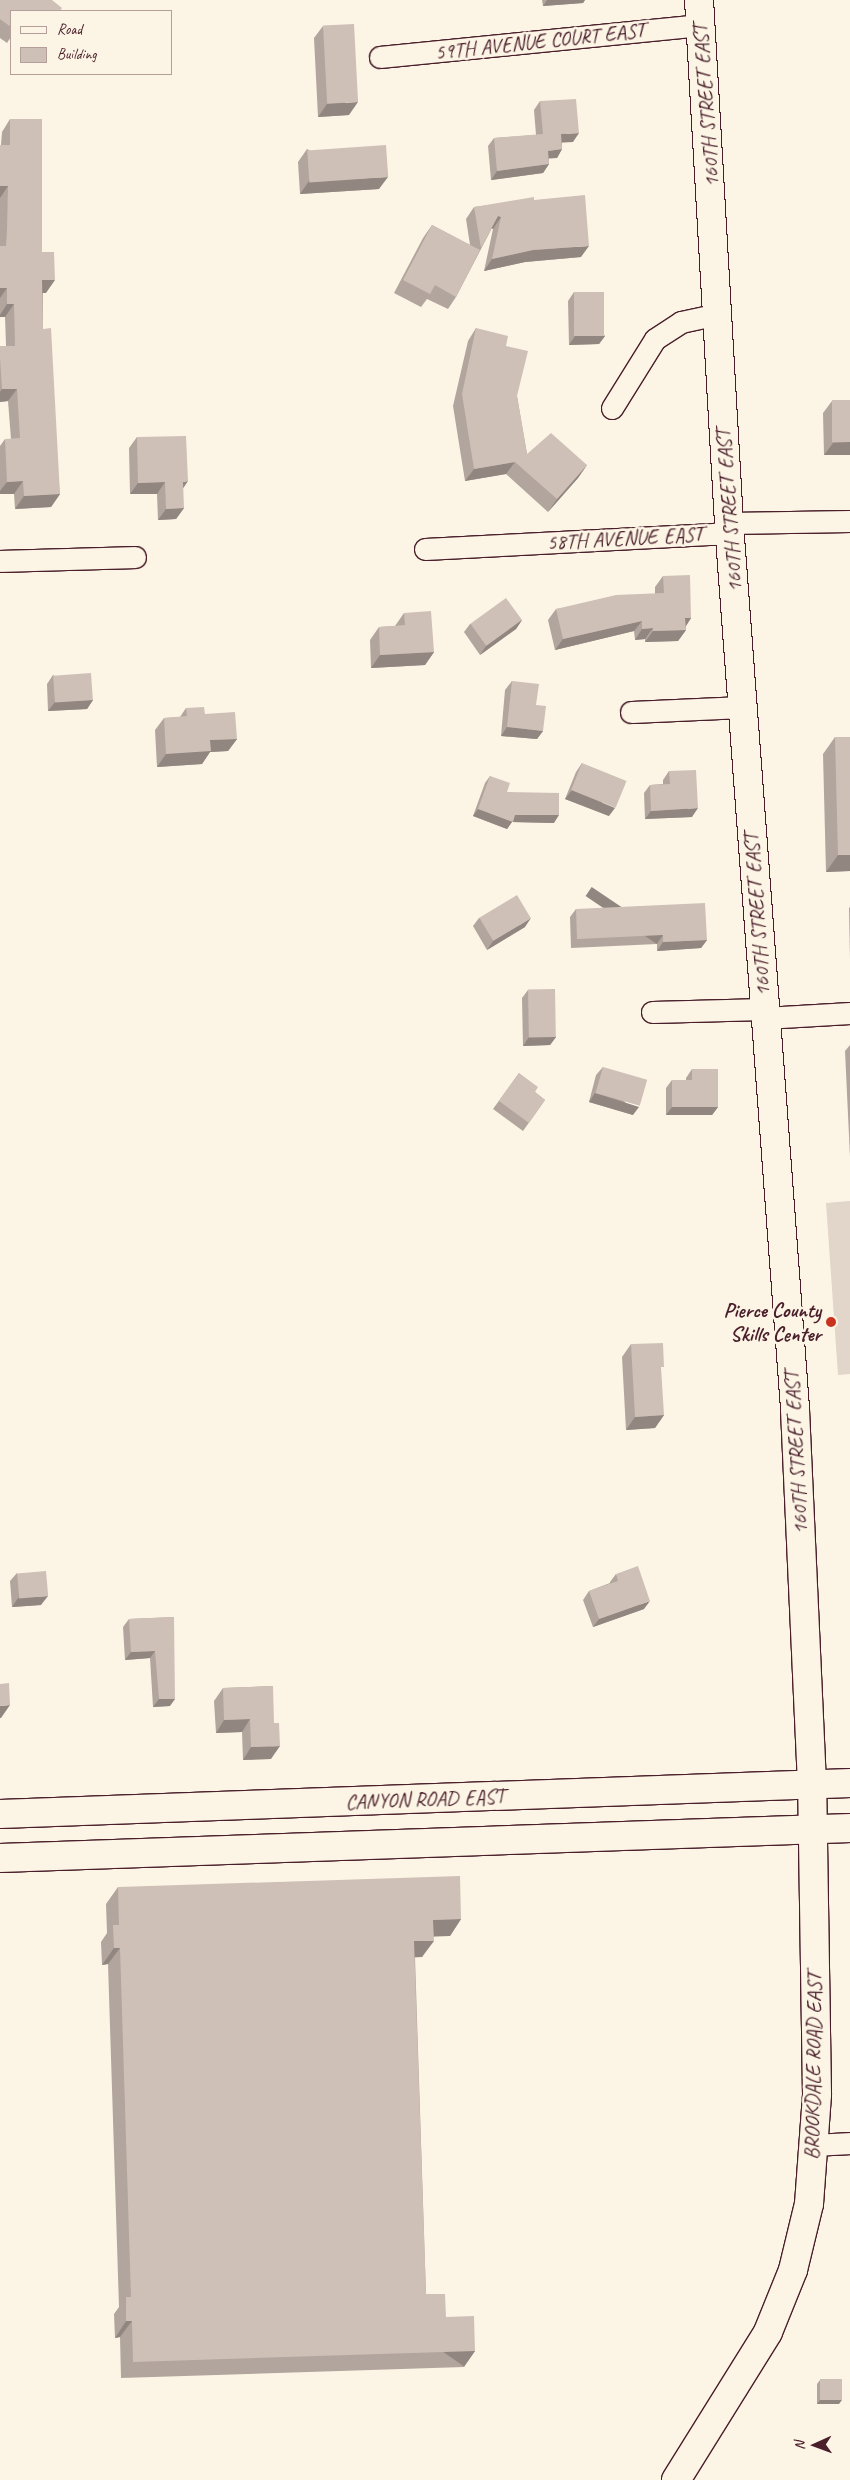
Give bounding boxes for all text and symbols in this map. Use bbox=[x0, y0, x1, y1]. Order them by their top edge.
legend bbox=[10, 10, 172, 75]
street label: 59TH AVENUE COURT EAST bbox=[434, 17, 646, 65]
text: Road bbox=[57, 20, 82, 39]
street label: 160TH STREET EAST bbox=[688, 24, 724, 188]
text: Building bbox=[57, 45, 96, 64]
street label: 160TH STREET EAST bbox=[711, 429, 747, 593]
street label: 58TH AVENUE EAST bbox=[547, 521, 703, 555]
street label: 160TH STREET EAST bbox=[739, 833, 775, 997]
place label: Pierce County Skills Center bbox=[723, 1297, 821, 1347]
marker: Pierce County Skills Center bbox=[825, 1316, 837, 1328]
street label: 160TH STREET EAST bbox=[779, 1371, 813, 1535]
street label: CANYON ROAD EAST bbox=[345, 1784, 505, 1814]
street label: BROOKDALE ROAD EAST bbox=[799, 1971, 827, 2161]
north arrow bbox=[790, 2420, 840, 2470]
text: N bbox=[791, 2441, 808, 2450]

